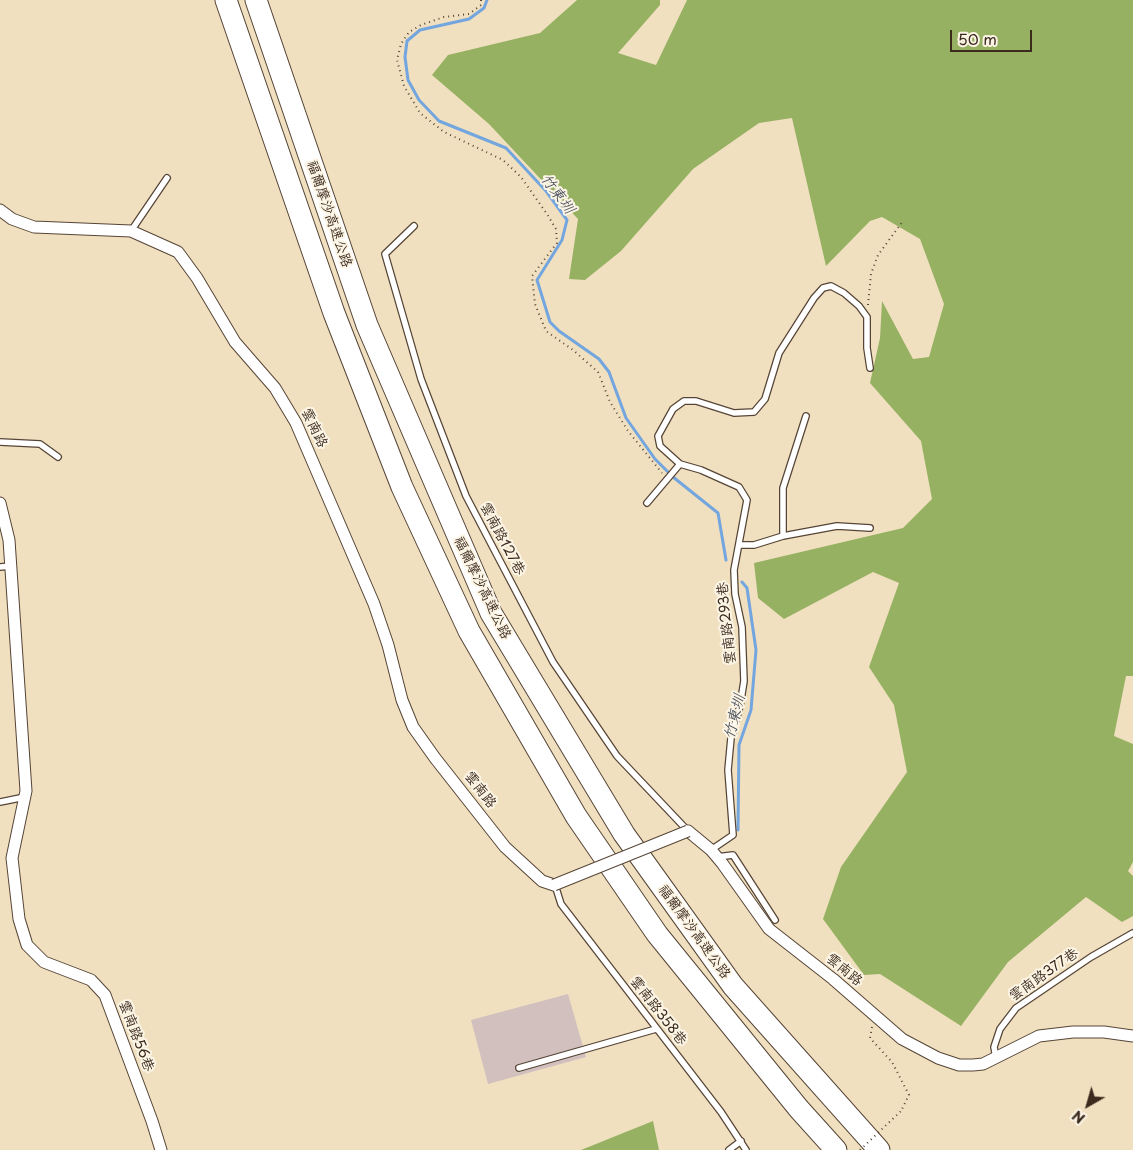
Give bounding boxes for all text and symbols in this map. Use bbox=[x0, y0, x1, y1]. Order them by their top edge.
scale bar bbox=[953, 20, 1036, 52]
text: 50 m bbox=[958, 27, 997, 50]
street label: 福爾摩沙高速公路 bbox=[303, 158, 355, 270]
water label: 竹東圳 bbox=[536, 171, 578, 217]
street label: 雲南路 bbox=[297, 405, 331, 451]
street label: 雲南路127巷 bbox=[476, 500, 528, 578]
street label: 福爾摩沙高速公路 bbox=[450, 534, 514, 642]
street label: 雲南路293巷 bbox=[714, 581, 740, 665]
water label: 竹東圳 bbox=[721, 693, 749, 741]
street label: 雲南路 bbox=[460, 768, 500, 812]
street label: 福爾摩沙高速公路 bbox=[654, 882, 734, 982]
street label: 雲南路377巷 bbox=[1006, 945, 1082, 1005]
street label: 雲南路 bbox=[822, 950, 866, 990]
street label: 雲南路358巷 bbox=[626, 973, 690, 1049]
street label: 雲南路56巷 bbox=[115, 998, 157, 1074]
north arrow bbox=[1063, 1080, 1113, 1130]
text: N bbox=[1068, 1106, 1089, 1129]

